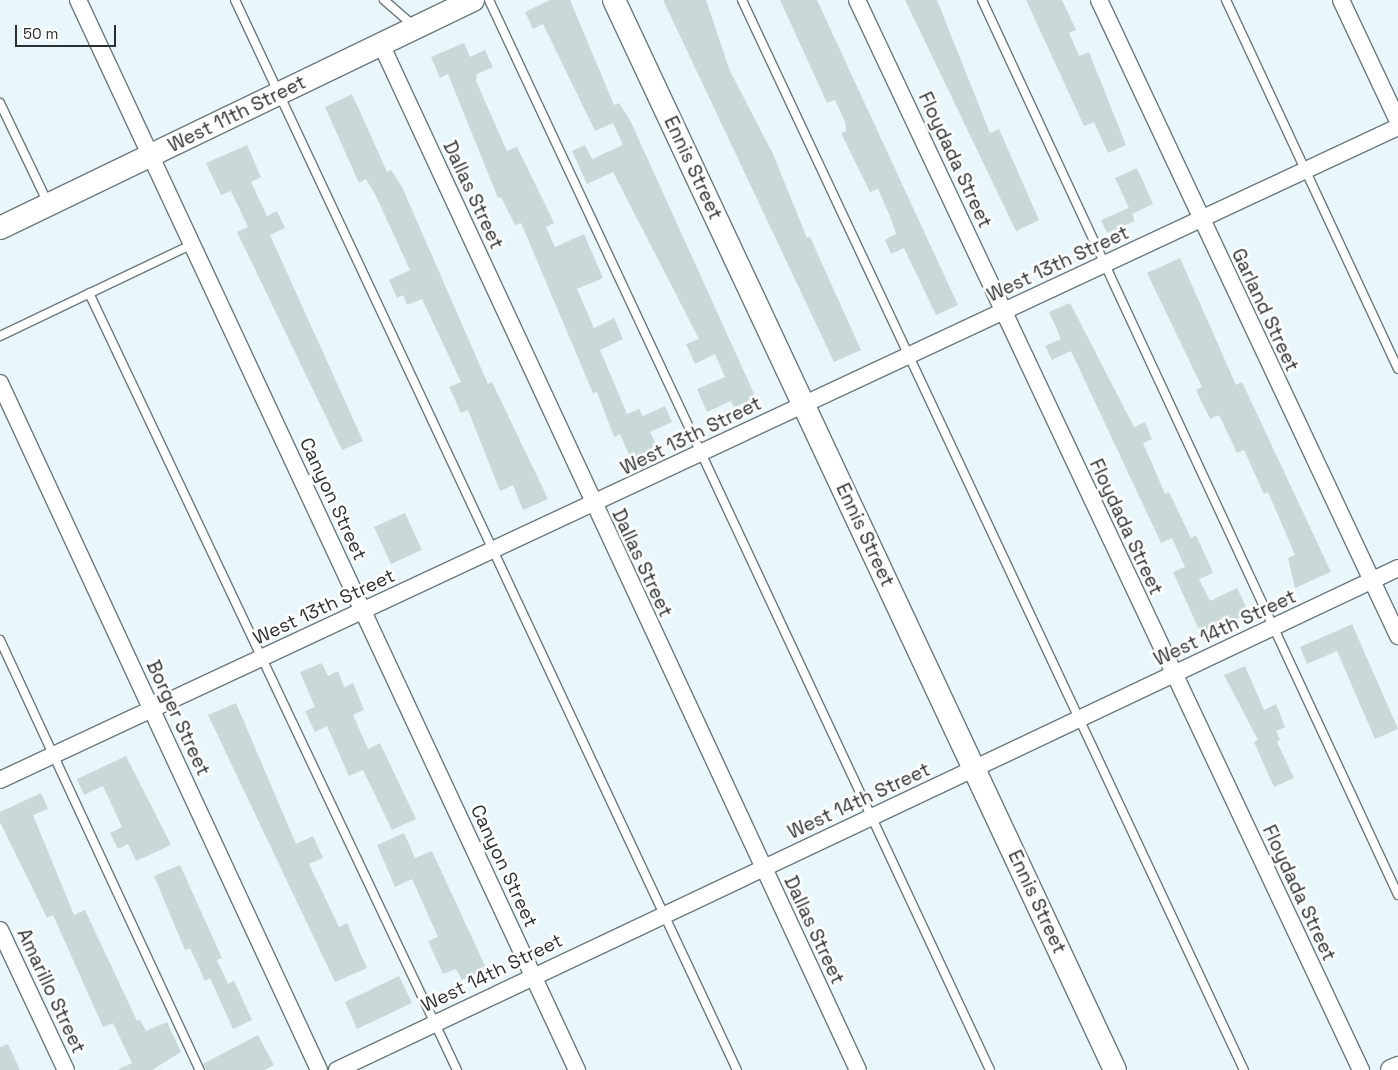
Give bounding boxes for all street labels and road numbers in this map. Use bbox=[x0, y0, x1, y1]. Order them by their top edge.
street label: West 11th Street bbox=[164, 71, 310, 157]
street label: Floydada Street bbox=[914, 88, 996, 232]
street label: Ennis Street bbox=[659, 113, 727, 223]
street label: Dallas Street bbox=[438, 137, 508, 253]
street label: West 13th Street bbox=[983, 221, 1133, 307]
street label: Garland Street bbox=[1227, 245, 1303, 375]
street label: West 13th Street bbox=[617, 392, 765, 480]
street label: Canyon Street bbox=[295, 434, 371, 564]
street label: Floydada Street bbox=[1085, 455, 1167, 599]
street label: Ennis Street bbox=[831, 480, 899, 590]
street label: Dallas Street bbox=[607, 505, 677, 621]
street label: West 13th Street bbox=[249, 564, 399, 650]
street label: West 14th Street bbox=[1150, 585, 1300, 671]
street label: Borger Street bbox=[141, 657, 215, 779]
street label: West 14th Street bbox=[784, 758, 934, 844]
street label: Canyon Street bbox=[466, 801, 542, 931]
street label: Floydada Street bbox=[1258, 821, 1340, 965]
street label: Ennis Street bbox=[1003, 847, 1071, 957]
street label: Dallas Street bbox=[779, 872, 849, 988]
street label: Amarillo Street bbox=[12, 925, 90, 1057]
street label: West 14th Street bbox=[418, 929, 566, 1017]

